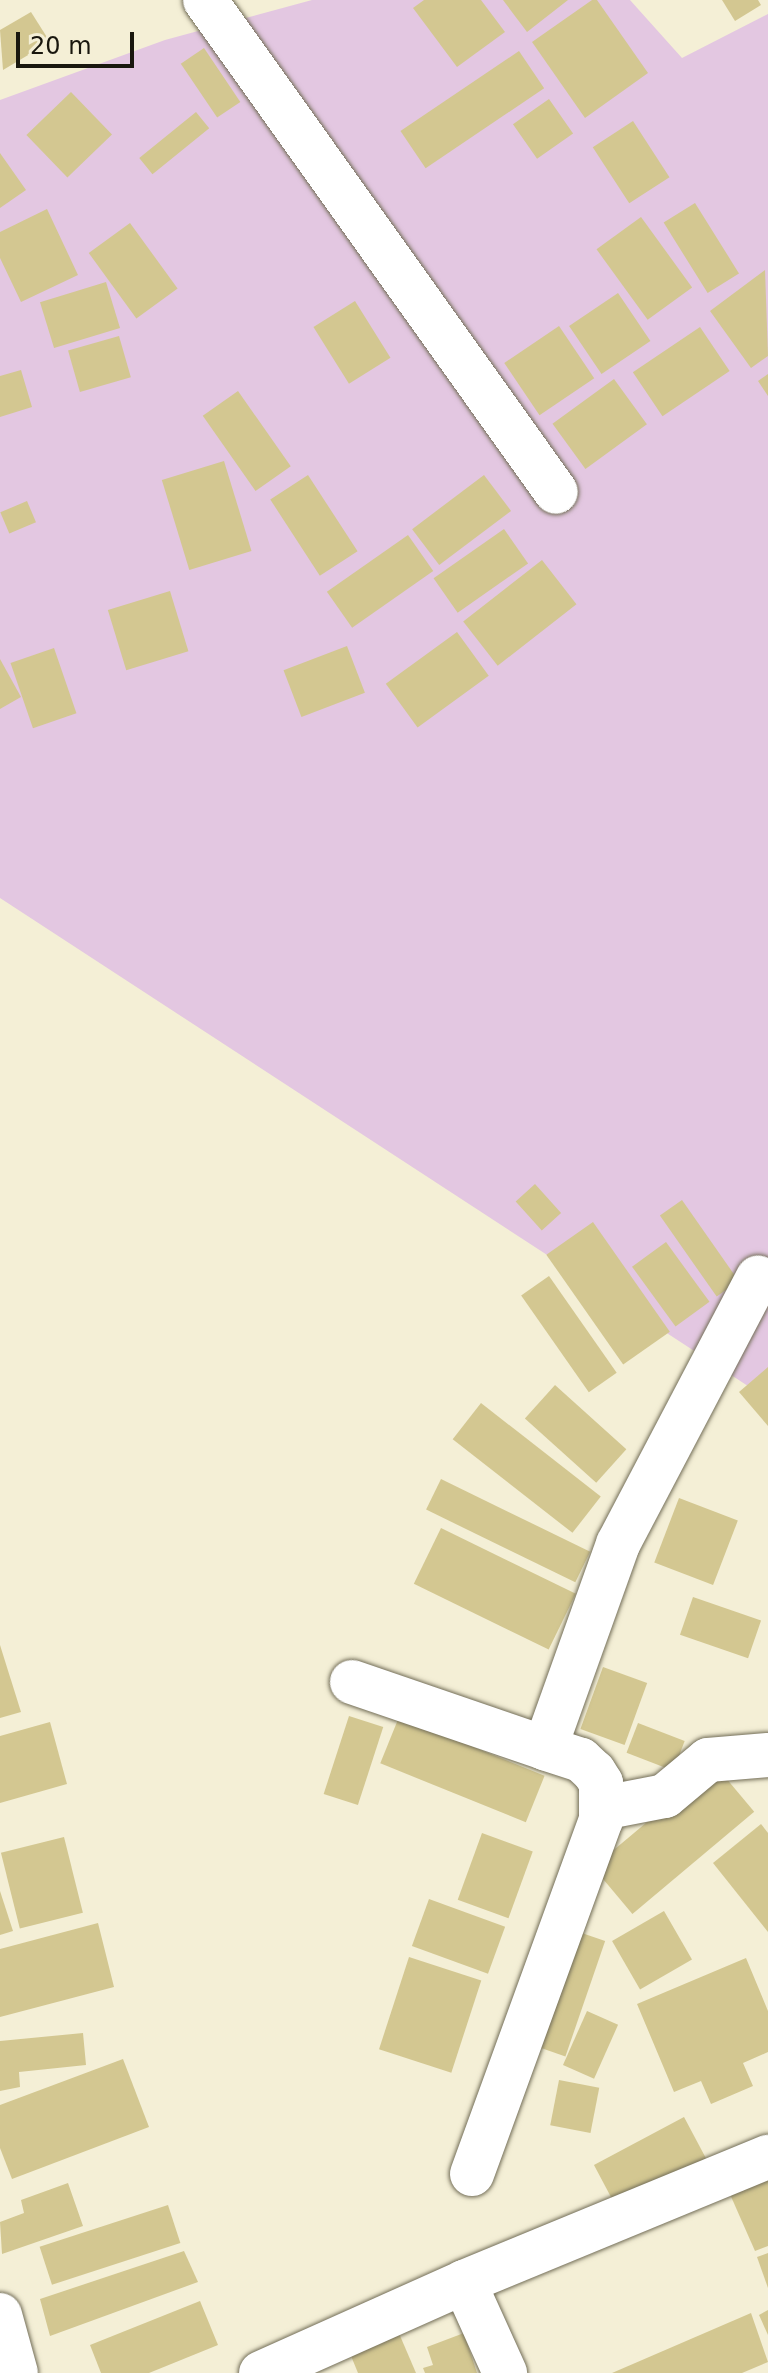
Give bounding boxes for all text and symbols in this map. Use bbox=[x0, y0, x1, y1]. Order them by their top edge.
scale bar bbox=[20, 16, 138, 66]
text: 20 m bbox=[30, 32, 92, 60]

